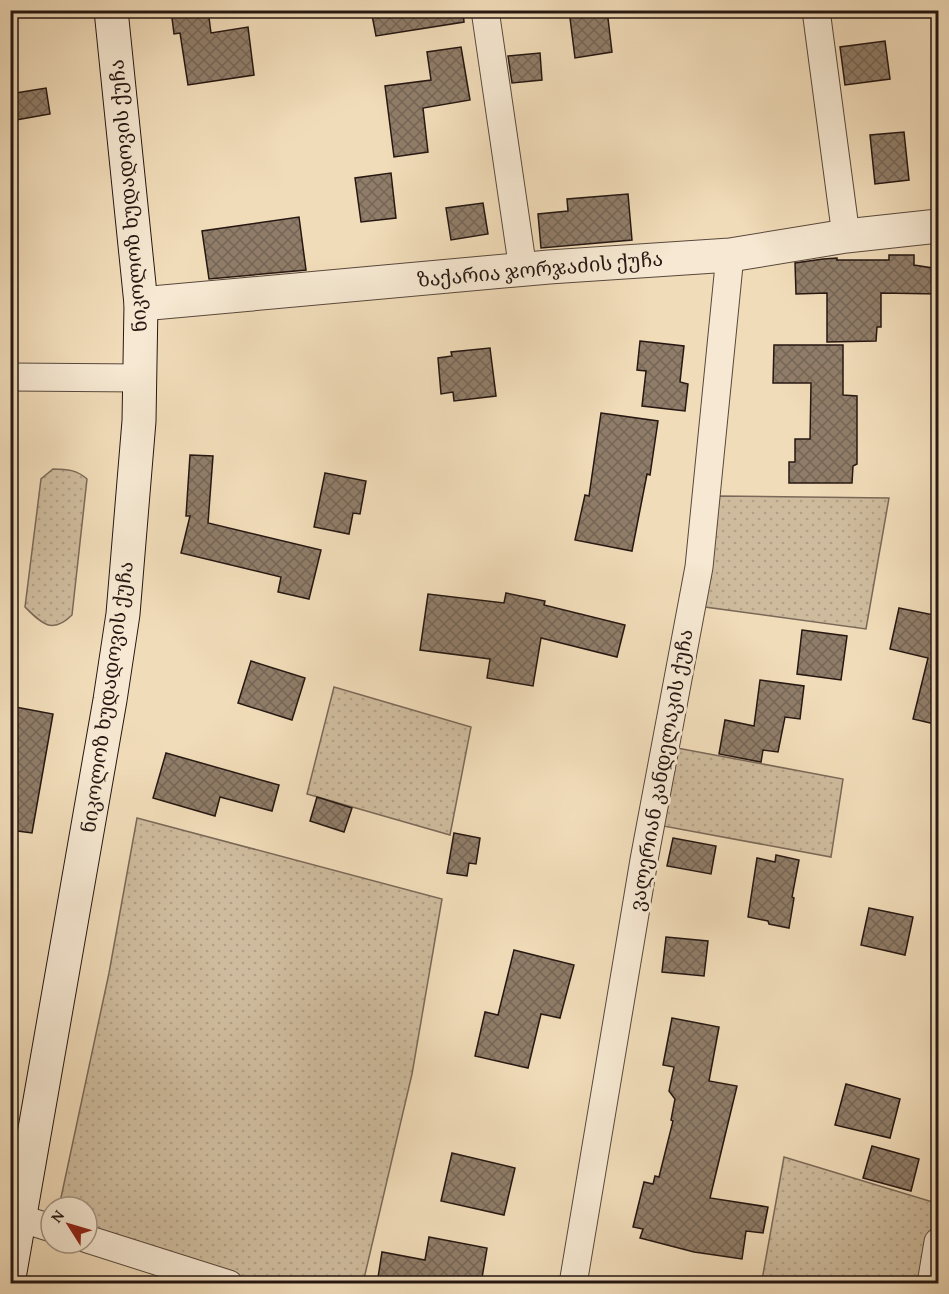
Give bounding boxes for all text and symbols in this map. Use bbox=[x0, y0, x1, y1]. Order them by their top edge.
street label: ნიკოლოზ ხუდადოვის ქუჩა bbox=[101, 58, 154, 334]
street label: ზაქარია ჯორჯაძის ქუჩა bbox=[416, 243, 664, 294]
street label: ნიკოლოზ ხუდადოვის ქუჩა bbox=[73, 559, 140, 835]
street label: ვალერიან კანდელაკის ქუჩა bbox=[621, 627, 700, 913]
north arrow bbox=[39, 1195, 99, 1255]
text: N bbox=[44, 1204, 70, 1227]

